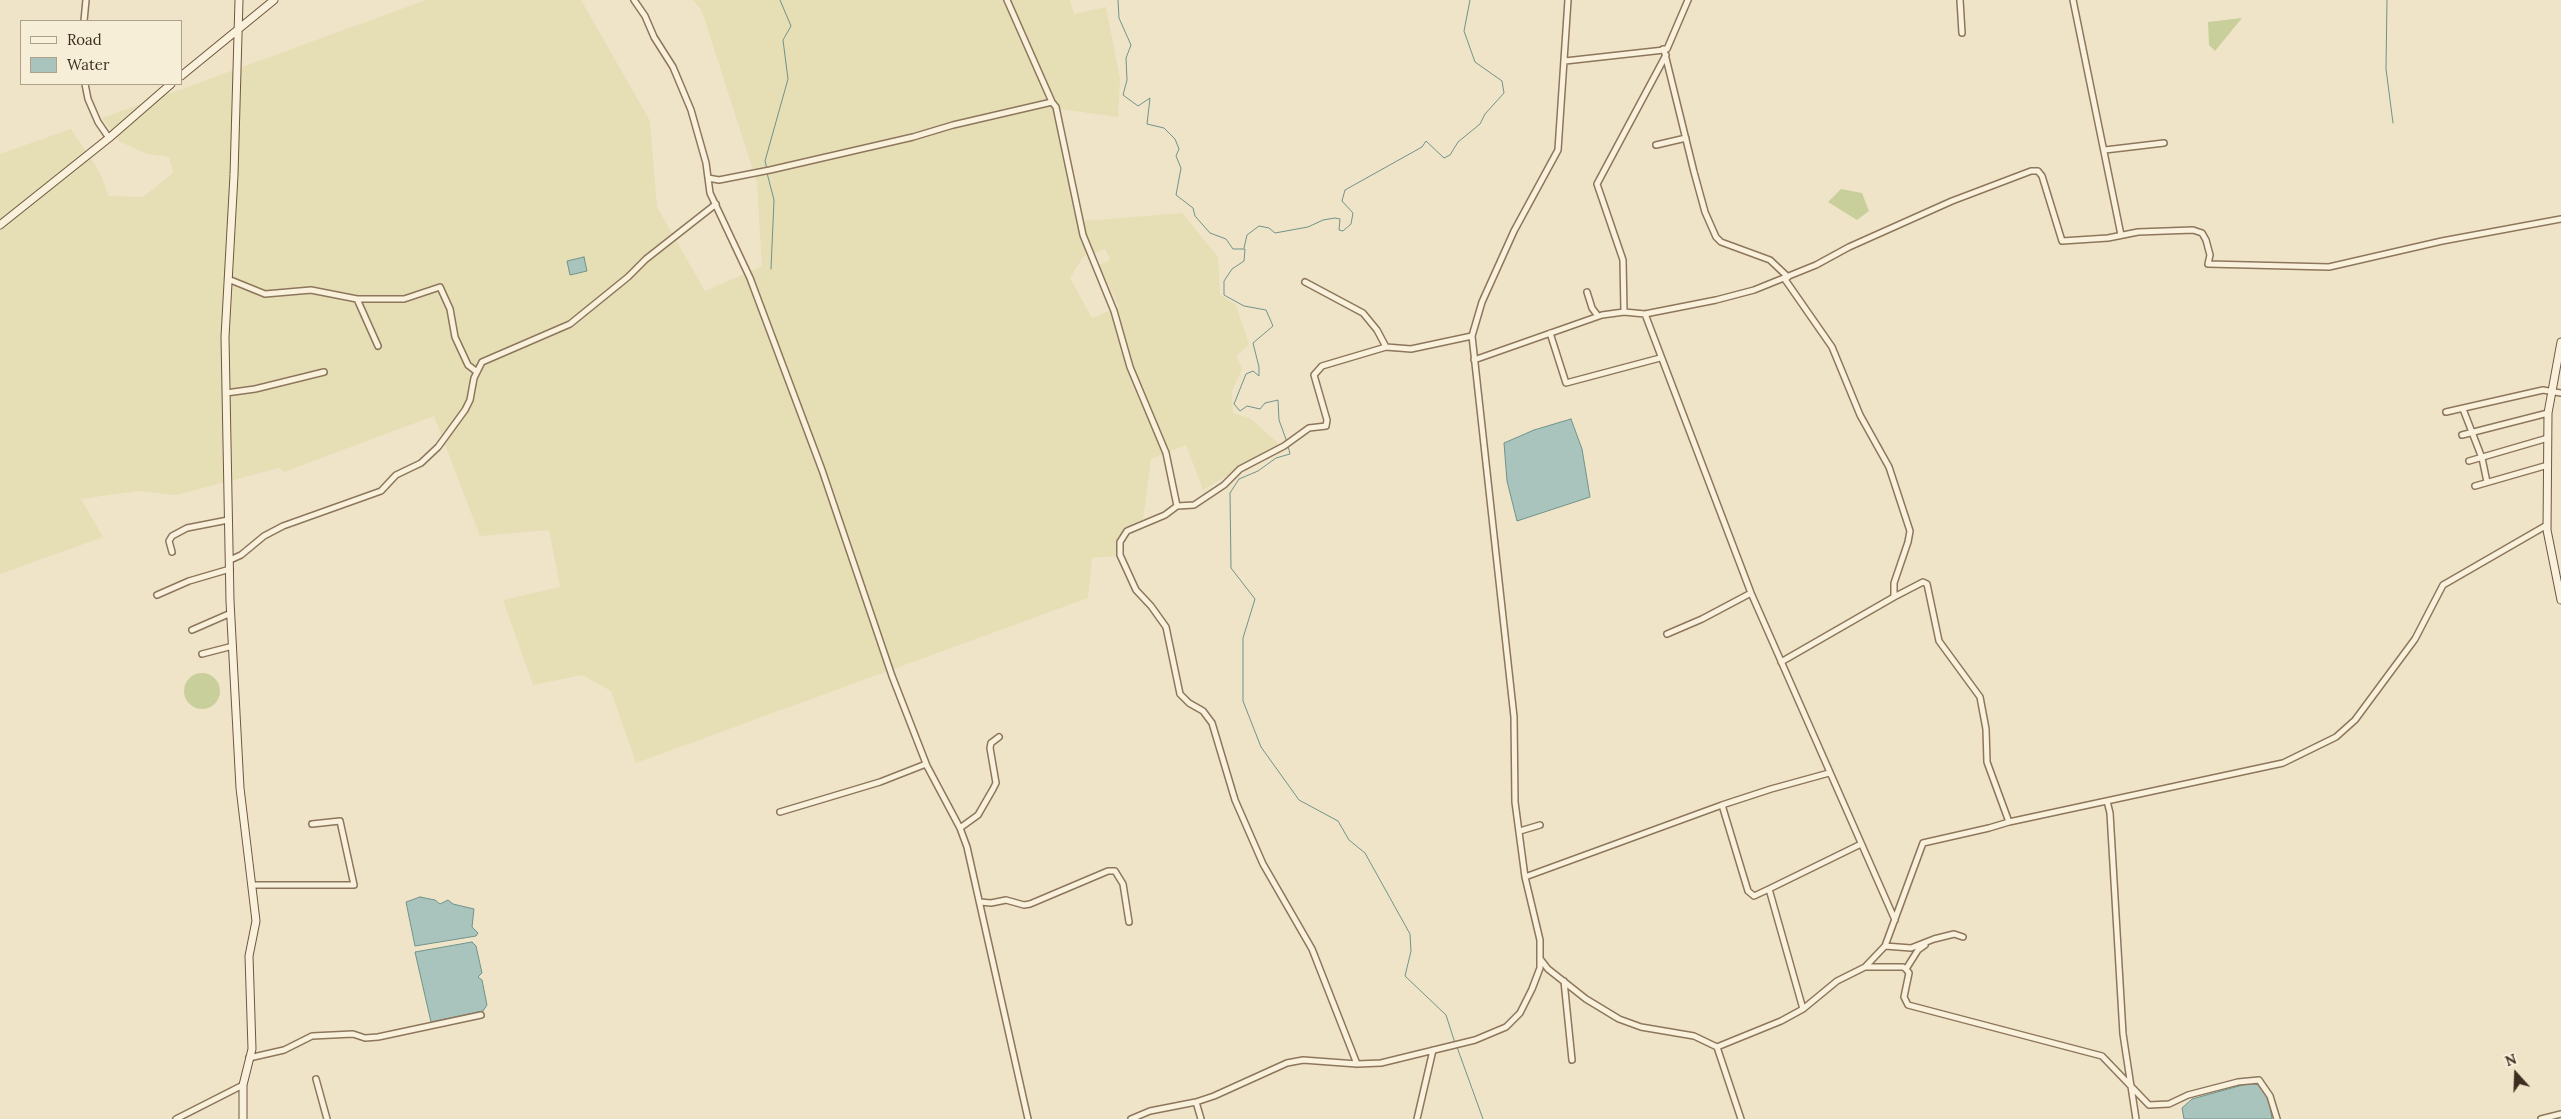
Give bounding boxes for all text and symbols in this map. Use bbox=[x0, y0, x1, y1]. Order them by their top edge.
legend bbox=[20, 20, 182, 85]
text: Road bbox=[67, 30, 102, 49]
text: Water bbox=[67, 55, 109, 74]
north arrow bbox=[2491, 1049, 2541, 1099]
text: N bbox=[2503, 1050, 2519, 1070]

